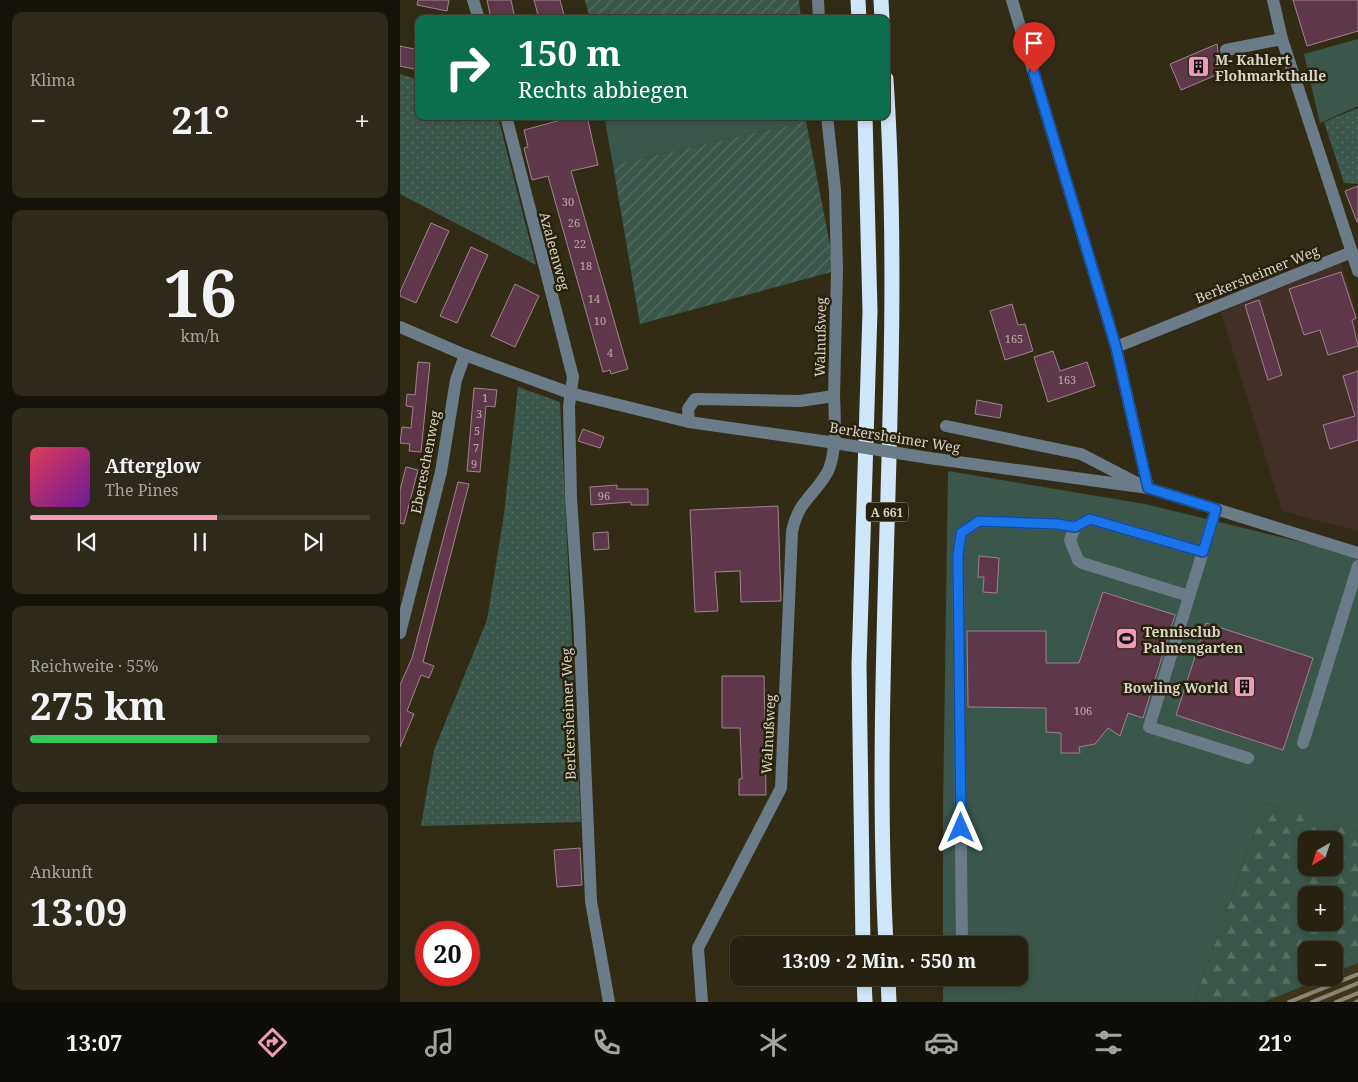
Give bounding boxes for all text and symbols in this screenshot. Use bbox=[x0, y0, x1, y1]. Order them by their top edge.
pin bbox=[1013, 22, 1055, 73]
text: 150 m bbox=[518, 29, 621, 76]
icon: arrive bbox=[1020, 29, 1048, 57]
icon: right bbox=[435, 35, 500, 100]
place label: M- Kahlert Flohmarkthalle bbox=[1215, 50, 1326, 85]
building icon: M- Kahlert Flohmarkthalle bbox=[1187, 55, 1211, 79]
text: Klima bbox=[30, 69, 75, 91]
text: Rechts abbiegen bbox=[518, 74, 688, 104]
text: 21° bbox=[171, 93, 229, 145]
text: − bbox=[30, 101, 46, 139]
text: + bbox=[354, 101, 370, 139]
house number: 30 bbox=[562, 194, 574, 209]
street label: Azaleenweg bbox=[535, 210, 575, 293]
house number: 26 bbox=[568, 215, 580, 230]
house number: 22 bbox=[574, 236, 586, 251]
street label: Berkersheimer Weg bbox=[1192, 240, 1322, 308]
text: 16 bbox=[163, 248, 237, 336]
house number: 18 bbox=[580, 258, 592, 273]
house number: 14 bbox=[588, 291, 600, 306]
street label: Walnußweg bbox=[810, 296, 830, 377]
house number: 10 bbox=[594, 313, 606, 328]
text: km/h bbox=[180, 325, 220, 347]
house number: 165 bbox=[1005, 331, 1023, 346]
house number: 4 bbox=[607, 345, 613, 360]
house number: 163 bbox=[1058, 372, 1076, 387]
house number: 1 bbox=[482, 390, 488, 405]
house number: 3 bbox=[476, 406, 482, 421]
street label: Ebereschenweg bbox=[406, 408, 444, 515]
street label: Berkersheimer Weg bbox=[828, 417, 962, 457]
house number: 5 bbox=[474, 423, 480, 438]
house number: 7 bbox=[473, 440, 479, 455]
text: Afterglow bbox=[105, 453, 201, 479]
house number: 9 bbox=[471, 456, 477, 471]
text: The Pines bbox=[105, 479, 179, 501]
house number: 96 bbox=[598, 488, 610, 503]
road number: A 661 bbox=[866, 502, 908, 522]
icon: previous bbox=[73, 528, 101, 556]
icon: pause bbox=[186, 528, 214, 556]
icon: next bbox=[299, 528, 327, 556]
place label: Tennisclub Palmengarten bbox=[1143, 622, 1243, 657]
sports icon: Tennisclub Palmengarten bbox=[1115, 627, 1139, 651]
street label: Berkersheimer Weg bbox=[556, 647, 580, 780]
text: Reichweite · 55% bbox=[30, 655, 158, 677]
building icon: Bowling World bbox=[1232, 675, 1256, 699]
place label: Bowling World bbox=[1123, 678, 1228, 697]
text: 275 km bbox=[30, 679, 166, 731]
street label: Walnußweg bbox=[756, 693, 780, 774]
house number: 106 bbox=[1074, 703, 1092, 718]
position arrow bbox=[934, 801, 986, 853]
north arrow bbox=[1298, 831, 1342, 876]
map controls bbox=[1298, 831, 1343, 986]
text: Ankunft bbox=[30, 861, 93, 883]
text: 13:09 bbox=[30, 885, 127, 937]
button: + bbox=[1298, 886, 1343, 931]
speed limit sign: 20 bbox=[415, 921, 480, 986]
button: − bbox=[1298, 941, 1343, 986]
text: 13:09 · 2 Min. · 550 m bbox=[782, 948, 976, 974]
icon: directions bbox=[255, 1025, 290, 1060]
icon: music bbox=[422, 1025, 457, 1060]
icon: phone bbox=[589, 1025, 624, 1060]
icon: climate bbox=[756, 1025, 791, 1060]
icon: car bbox=[924, 1025, 959, 1060]
icon: filters bbox=[1091, 1025, 1126, 1060]
text: 13:07 bbox=[66, 1027, 123, 1057]
text: 21° bbox=[1258, 1027, 1292, 1057]

